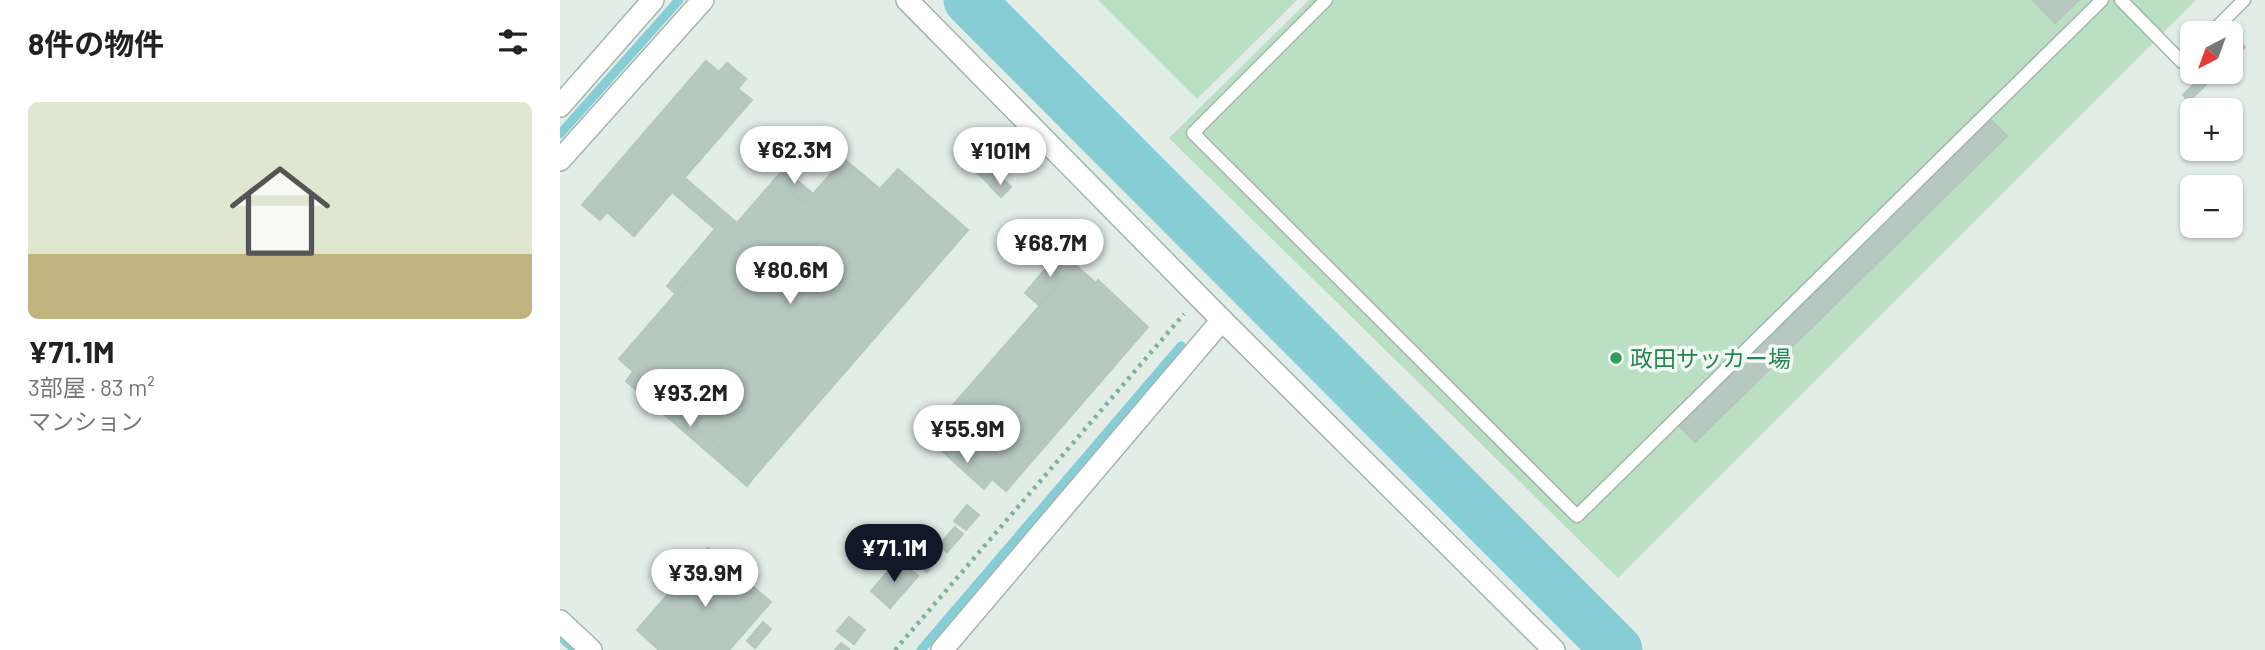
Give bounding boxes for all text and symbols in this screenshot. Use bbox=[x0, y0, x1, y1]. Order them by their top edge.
north arrow bbox=[2180, 21, 2244, 84]
map controls bbox=[2180, 21, 2243, 238]
icon: filters bbox=[494, 23, 532, 61]
text: 8件の物件 bbox=[28, 25, 164, 61]
button: + bbox=[2180, 98, 2243, 161]
pin: ¥62.3M bbox=[737, 127, 851, 186]
pin: ¥101M bbox=[951, 128, 1049, 187]
text: ¥62.3M bbox=[756, 135, 832, 163]
text: ¥101M bbox=[969, 136, 1031, 164]
icon: home bbox=[217, 148, 343, 274]
button: − bbox=[2180, 175, 2243, 238]
pin: ¥68.7M bbox=[993, 219, 1107, 279]
text: ¥68.7M bbox=[1013, 228, 1087, 256]
pin: ¥80.6M bbox=[733, 246, 847, 306]
text: ¥80.6M bbox=[752, 255, 828, 283]
text: ¥71.1M bbox=[28, 333, 114, 369]
place label: 政田サッカー場 bbox=[1630, 344, 1791, 372]
marker: 政田サッカー場 bbox=[1608, 350, 1624, 366]
pin: ¥93.2M bbox=[633, 370, 747, 429]
text: 3部屋 · 83 m² bbox=[28, 373, 155, 401]
text: ¥93.2M bbox=[652, 378, 728, 406]
pin: ¥55.9M bbox=[910, 406, 1024, 465]
text: マンション bbox=[28, 407, 143, 435]
text: ¥55.9M bbox=[929, 414, 1005, 442]
pin: ¥71.1M bbox=[837, 524, 951, 584]
text: ¥71.1M bbox=[861, 533, 927, 561]
pin: ¥39.9M bbox=[648, 550, 762, 609]
text: ¥39.9M bbox=[667, 558, 743, 586]

